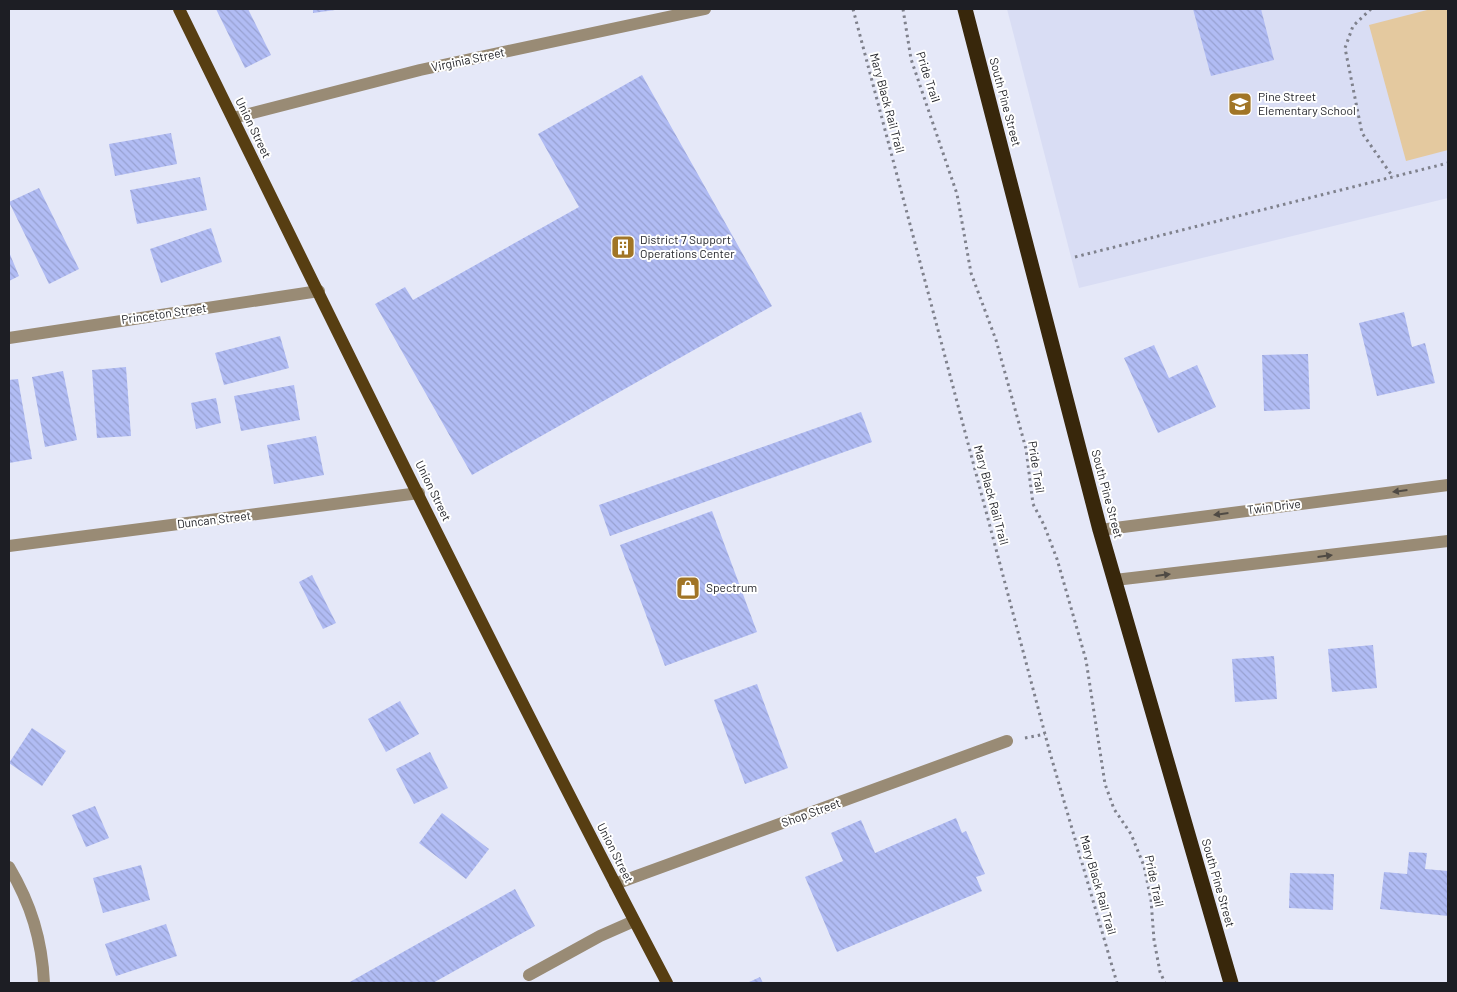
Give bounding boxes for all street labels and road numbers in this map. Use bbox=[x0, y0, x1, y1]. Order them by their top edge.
street label: Virginia Street bbox=[430, 44, 506, 74]
street label: Pride Trail bbox=[914, 50, 944, 104]
street label: Mary Black Rail Trail bbox=[868, 51, 908, 154]
street label: South Pine Street bbox=[987, 56, 1025, 148]
street label: Union Street bbox=[233, 95, 275, 160]
street label: Princeton Street bbox=[120, 300, 207, 326]
street label: Pride Trail bbox=[1026, 440, 1048, 494]
street label: Mary Black Rail Trail bbox=[972, 443, 1012, 546]
street label: South Pine Street bbox=[1089, 448, 1127, 540]
street label: Union Street bbox=[413, 458, 455, 523]
street label: Twin Drive bbox=[1246, 496, 1301, 516]
street label: Duncan Street bbox=[176, 508, 251, 530]
street label: Shop Street bbox=[779, 795, 842, 829]
street label: Union Street bbox=[595, 820, 637, 885]
street label: Mary Black Rail Trail bbox=[1078, 833, 1120, 936]
street label: South Pine Street bbox=[1200, 837, 1238, 929]
street label: Pride Trail bbox=[1143, 854, 1167, 908]

